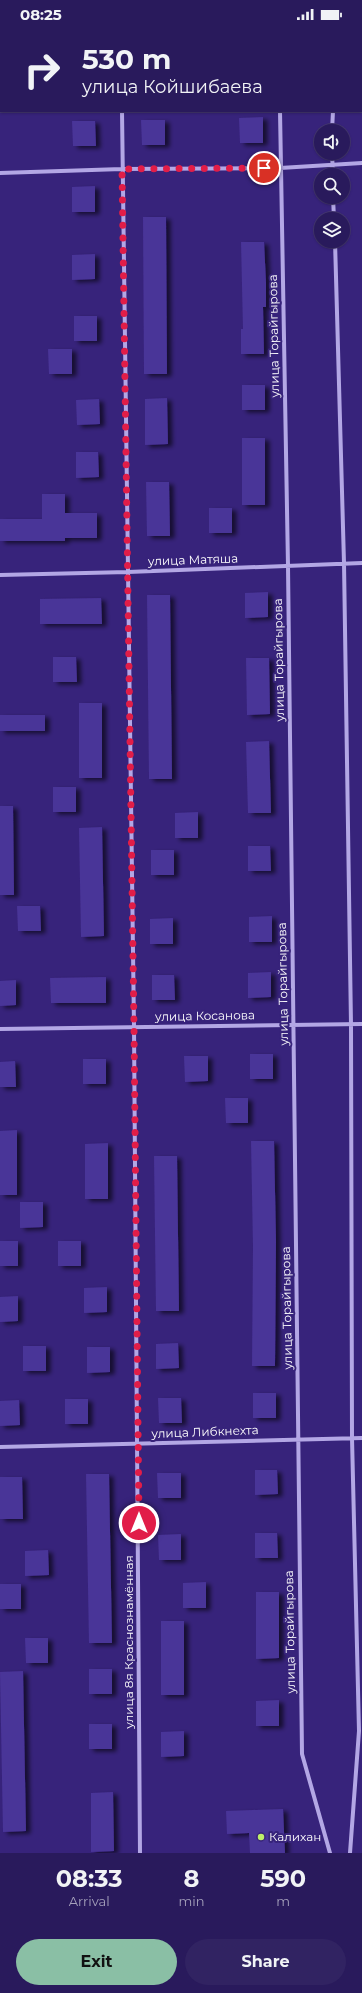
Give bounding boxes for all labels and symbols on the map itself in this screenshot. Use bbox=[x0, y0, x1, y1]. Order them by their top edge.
pin bbox=[247, 151, 281, 185]
street label: улица Торайгырова bbox=[265, 274, 282, 399]
street label: улица Матяша bbox=[147, 550, 238, 569]
street label: улица Торайгырова bbox=[270, 598, 287, 723]
street label: улица Торайгырова bbox=[274, 922, 291, 1047]
street label: улица Косанова bbox=[154, 1007, 255, 1024]
street label: улица Торайгырова bbox=[278, 1246, 295, 1371]
street label: улица Либкнехта bbox=[150, 1422, 259, 1441]
position arrow bbox=[118, 1502, 160, 1544]
street label: улица 8я Краснознамённая bbox=[121, 1555, 136, 1730]
street label: улица Торайгырова bbox=[281, 1570, 298, 1695]
place label: Калихан bbox=[269, 1829, 321, 1844]
marker: Калихан bbox=[256, 1832, 266, 1842]

